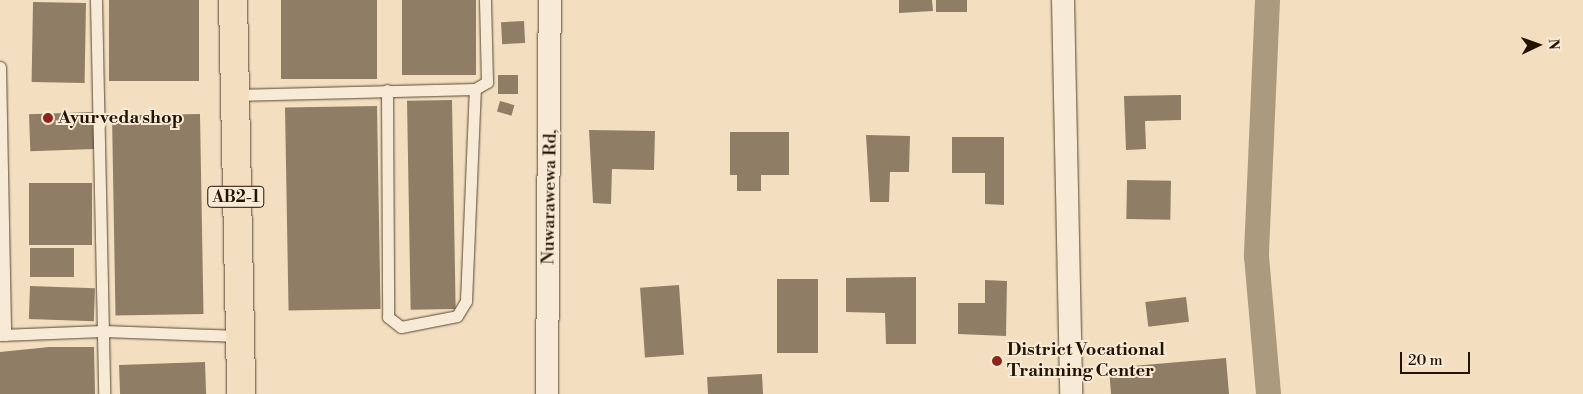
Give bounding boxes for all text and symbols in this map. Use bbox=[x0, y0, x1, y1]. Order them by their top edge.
north arrow bbox=[1513, 20, 1563, 70]
text: N bbox=[1544, 38, 1562, 50]
place label: Ayurveda shop bbox=[58, 107, 183, 129]
marker: Ayurveda shop bbox=[42, 112, 54, 124]
street label: Nuwarawewa Rd, bbox=[538, 129, 562, 265]
road number: AB2-1 bbox=[207, 183, 265, 210]
place label: District Vocational Trainning Center bbox=[1007, 340, 1165, 382]
scale bar bbox=[1403, 342, 1473, 374]
text: 20 m bbox=[1408, 351, 1443, 370]
marker: District Vocational Trainning Center bbox=[991, 355, 1003, 367]

